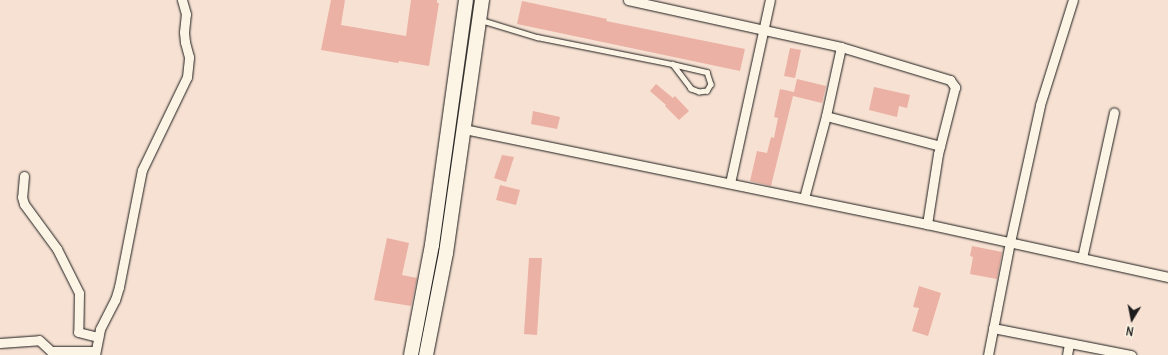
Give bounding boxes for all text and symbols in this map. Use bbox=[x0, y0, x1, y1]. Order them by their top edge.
north arrow bbox=[1112, 299, 1152, 339]
text: N bbox=[1125, 323, 1135, 338]

